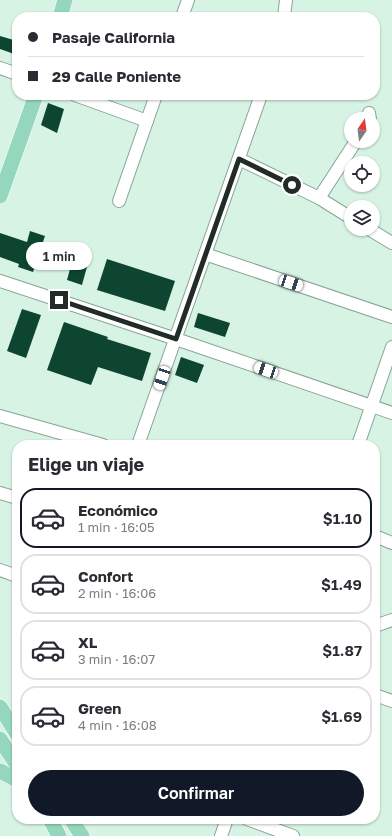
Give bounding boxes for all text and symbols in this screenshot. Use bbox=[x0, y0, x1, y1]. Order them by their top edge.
text: Pasaje California bbox=[52, 28, 175, 46]
text: 29 Calle Poniente bbox=[52, 67, 181, 85]
north arrow bbox=[344, 112, 380, 148]
map controls bbox=[344, 112, 380, 236]
button: locate bbox=[344, 156, 380, 192]
route start bbox=[283, 176, 301, 194]
button: layers bbox=[344, 200, 380, 236]
callout: 1 min bbox=[26, 242, 92, 270]
text: 1 min bbox=[43, 248, 75, 264]
car bbox=[278, 274, 304, 292]
route end bbox=[50, 291, 68, 309]
car bbox=[253, 360, 279, 380]
car bbox=[152, 365, 172, 391]
text: Elige un viaje bbox=[28, 453, 144, 475]
icon: car bbox=[30, 500, 66, 536]
text: Económico bbox=[78, 501, 158, 519]
text: $1.10 bbox=[323, 509, 362, 527]
text: 1 min · 16:05 bbox=[78, 519, 155, 535]
icon: car bbox=[30, 566, 66, 602]
text: Confort bbox=[78, 567, 133, 585]
text: $1.49 bbox=[321, 575, 362, 593]
text: 2 min · 16:06 bbox=[78, 585, 156, 601]
icon: car bbox=[30, 632, 66, 668]
text: XL bbox=[78, 633, 97, 651]
text: $1.87 bbox=[322, 641, 362, 659]
text: 3 min · 16:07 bbox=[78, 651, 155, 667]
icon: car bbox=[30, 698, 66, 734]
text: Green bbox=[78, 699, 121, 717]
text: $1.69 bbox=[321, 707, 362, 725]
text: 4 min · 16:08 bbox=[78, 717, 157, 733]
button: Confirmar bbox=[28, 770, 364, 816]

